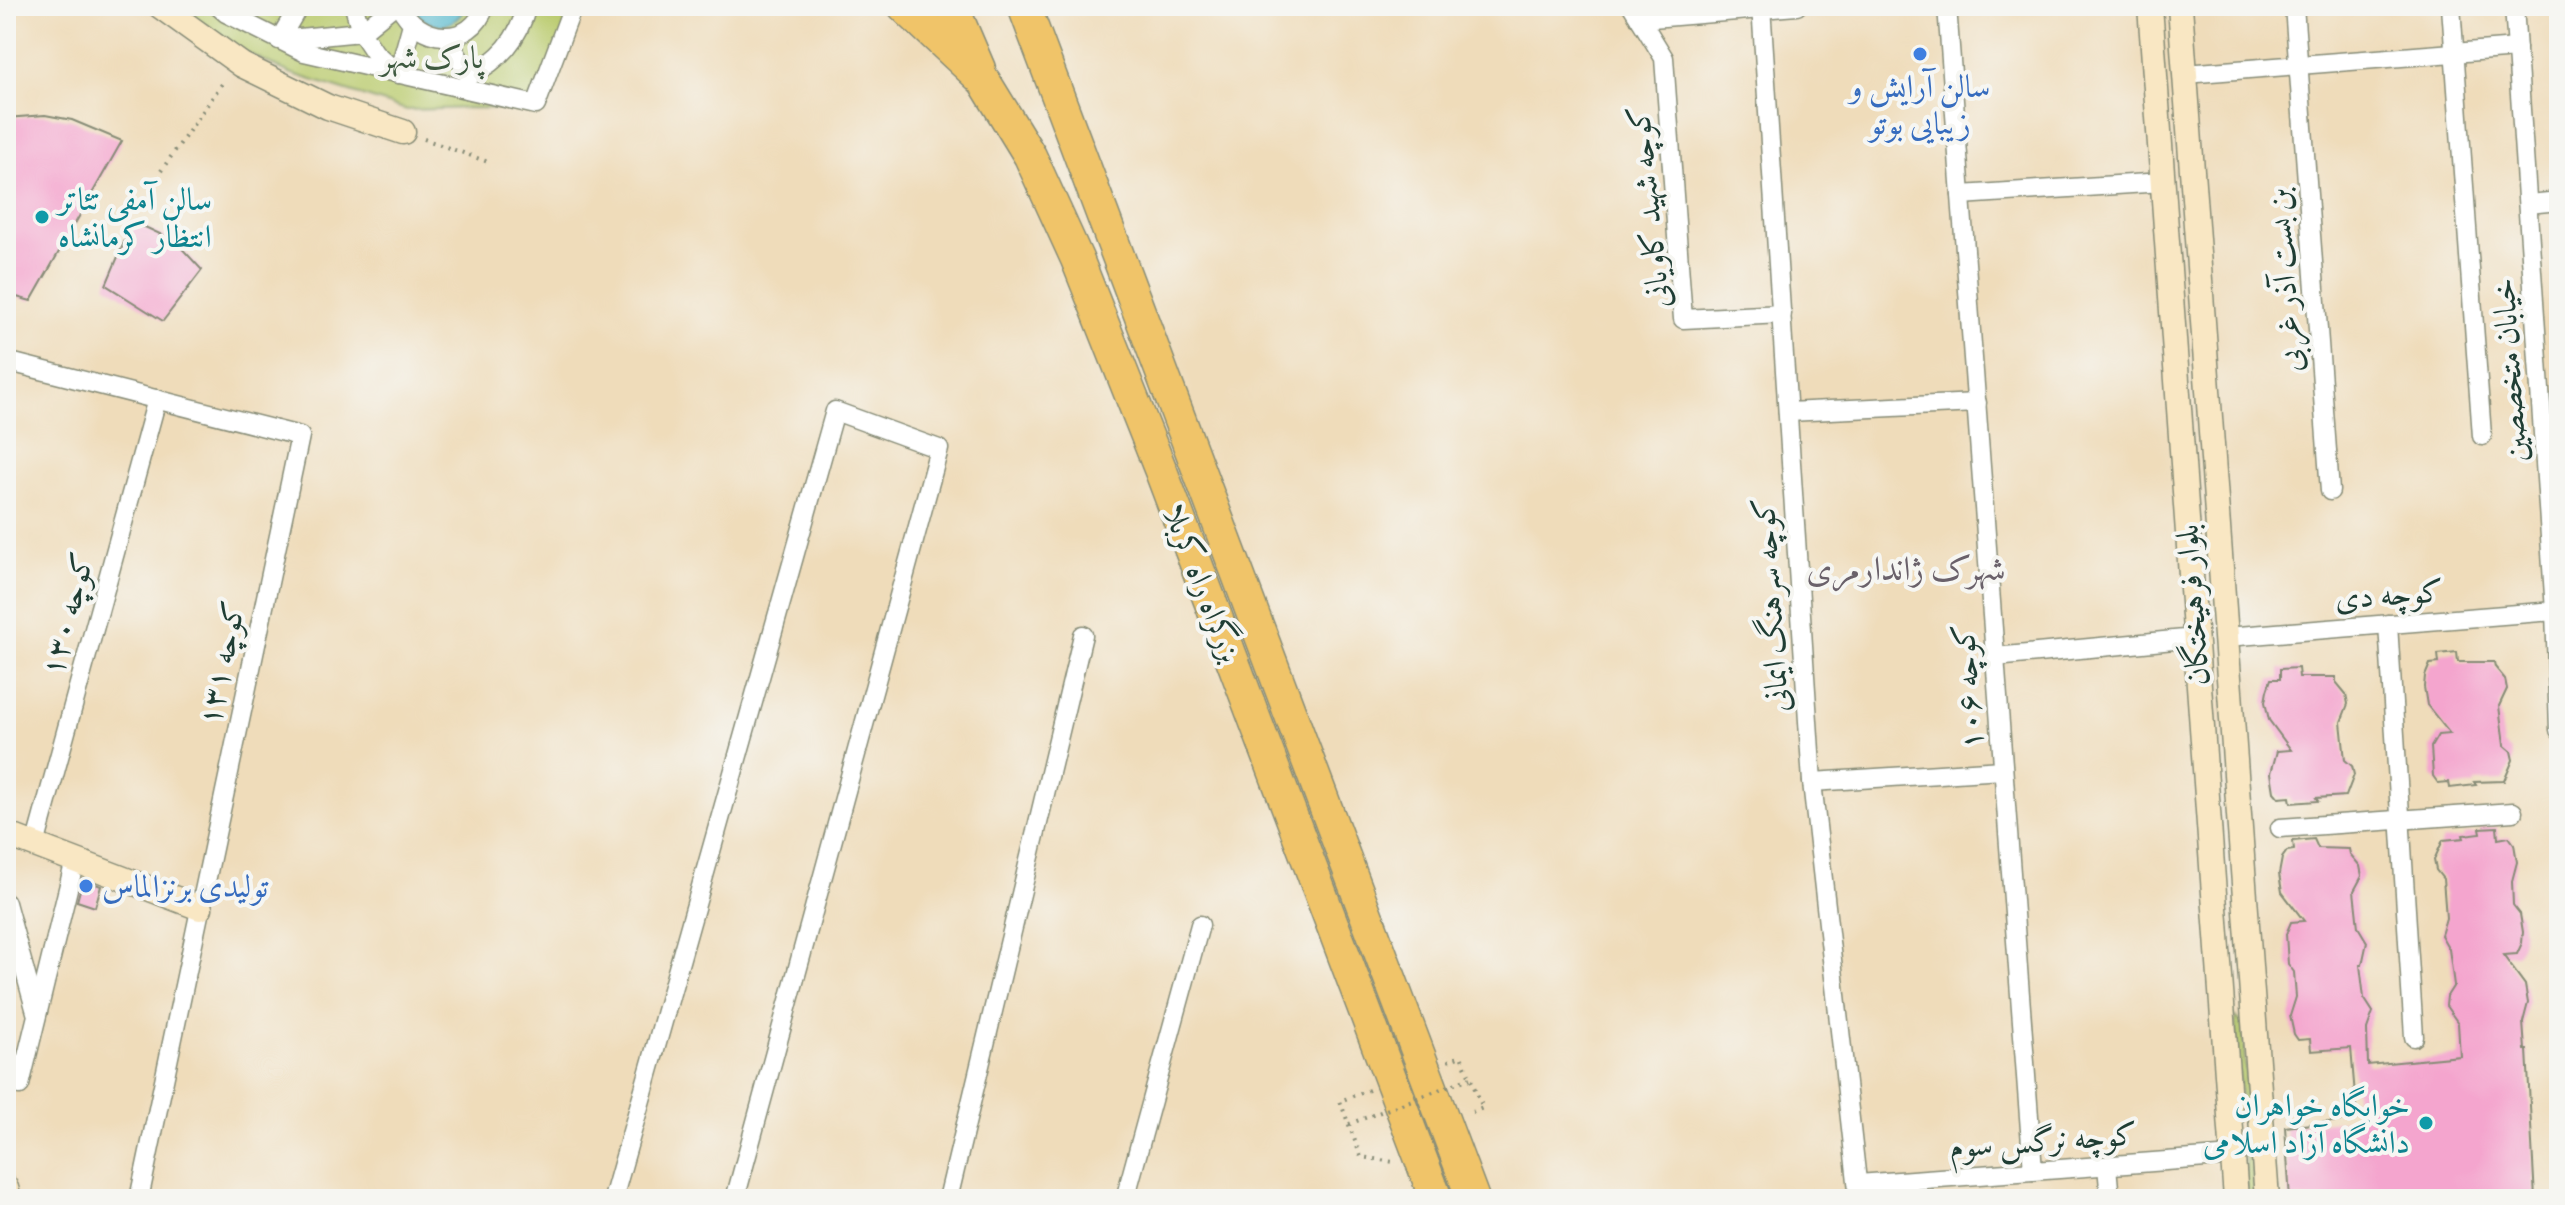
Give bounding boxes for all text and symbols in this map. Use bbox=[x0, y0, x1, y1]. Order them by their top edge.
park label: پارک شهر bbox=[377, 35, 485, 80]
marker: سالن آرایش و زیبایی بوتو bbox=[1911, 45, 1929, 63]
place label: سالن آرایش و زیبایی بوتو bbox=[1847, 64, 1990, 145]
street label: کوچه شهید کاویانی bbox=[1615, 104, 1681, 310]
place label: سالن آمفی تئاتر انتظار کرمانشاه bbox=[55, 177, 212, 258]
street label: بن بست آذر غربی bbox=[2256, 186, 2313, 374]
marker: سالن آمفی تئاتر انتظار کرمانشاه bbox=[33, 208, 51, 226]
street label: خیابان متخصصین bbox=[2481, 276, 2537, 464]
street label: کوچه سرهنگ ایمانی bbox=[1741, 496, 1799, 714]
street label: بزرگراه راه کربلا bbox=[1153, 497, 1253, 669]
street label: بلوار فرهیختگان bbox=[2164, 523, 2220, 687]
district label: شهرک ژاندارمری bbox=[1806, 545, 2006, 592]
street label: کوچه ۱۳۰ bbox=[29, 547, 105, 681]
street label: کوچه دی bbox=[2333, 568, 2445, 620]
street label: کوچه ۱۳۱ bbox=[186, 597, 256, 729]
street label: کوچه ۱۰۶ bbox=[1941, 623, 1993, 751]
place label: تولیدی برنزالماس bbox=[102, 864, 269, 908]
marker: تولیدی برنزالماس bbox=[77, 877, 95, 895]
place label: خوابگاه خواهران دانشگاه آزاد اسلامی bbox=[2203, 1083, 2410, 1164]
street label: کوچه نرگس سوم bbox=[1948, 1111, 2139, 1175]
marker: خوابگاه خواهران دانشگاه آزاد اسلامی bbox=[2417, 1114, 2435, 1132]

